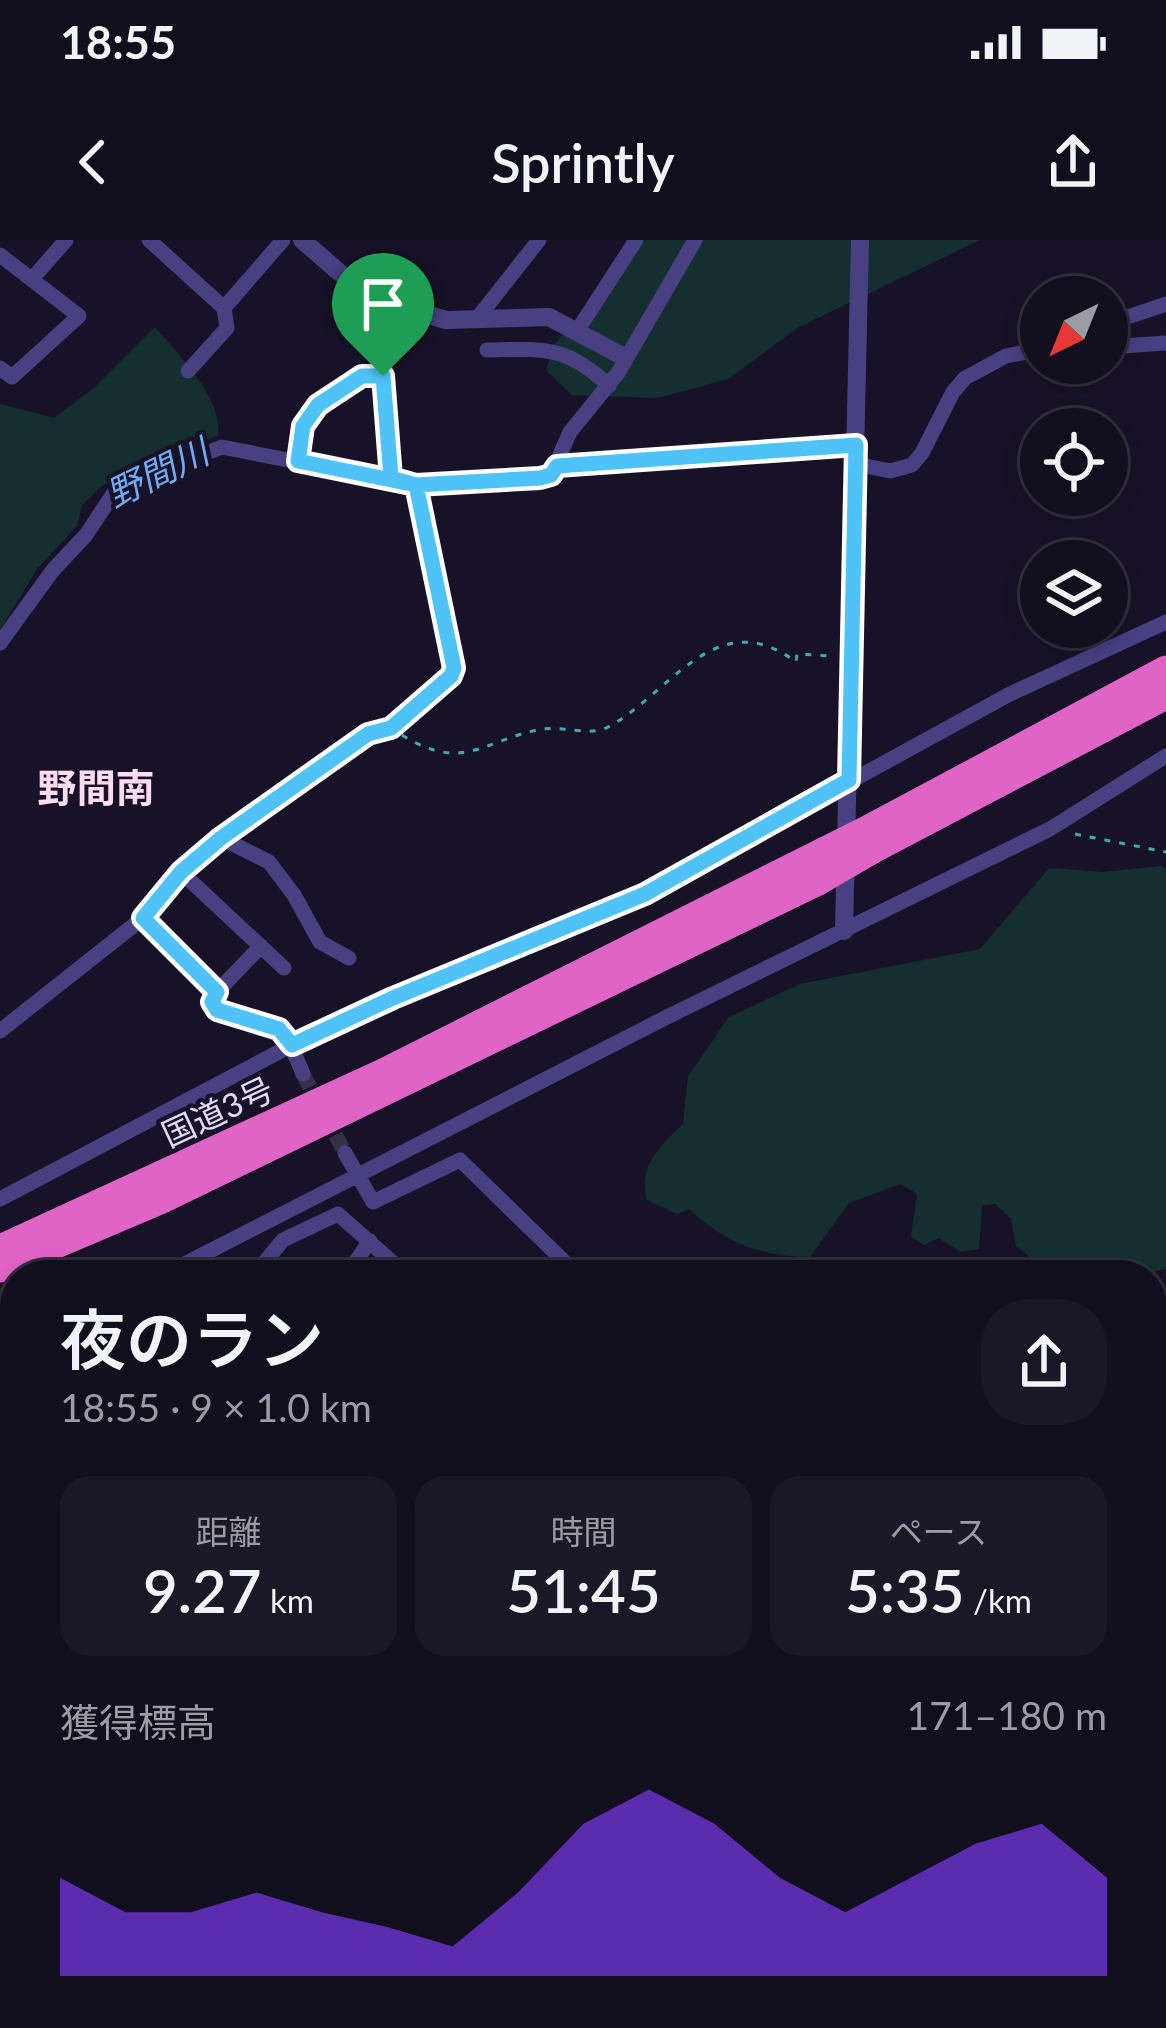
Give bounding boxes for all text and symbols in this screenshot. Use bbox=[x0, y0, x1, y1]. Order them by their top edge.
text: 18:55 bbox=[60, 15, 176, 69]
icon: back bbox=[60, 129, 126, 195]
icon: share bbox=[1040, 129, 1106, 195]
text: Sprintly bbox=[491, 130, 675, 195]
pin bbox=[332, 253, 434, 376]
icon: arrive bbox=[350, 271, 416, 337]
north arrow bbox=[1020, 276, 1128, 384]
map controls bbox=[1020, 276, 1128, 648]
button: locate bbox=[1020, 408, 1128, 516]
water label: 野間川 bbox=[99, 427, 219, 515]
button: layers bbox=[1020, 540, 1128, 648]
district label: 野間南 bbox=[37, 764, 155, 810]
street label: 国道3号 bbox=[155, 1068, 279, 1154]
text: 夜のラン bbox=[60, 1299, 324, 1378]
button: share bbox=[981, 1299, 1107, 1425]
text: 18:55 · 9 × 1.0 km bbox=[60, 1384, 372, 1430]
text: 距離 bbox=[196, 1511, 262, 1551]
text: 時間 bbox=[551, 1511, 617, 1551]
text: ペース bbox=[890, 1511, 987, 1551]
text: 9.27 bbox=[143, 1554, 262, 1626]
text: 51:45 bbox=[506, 1554, 661, 1626]
text: 5:35 bbox=[845, 1554, 965, 1626]
text: km bbox=[262, 1580, 314, 1620]
text: /km bbox=[965, 1580, 1032, 1620]
text: 171–180 m bbox=[907, 1692, 1107, 1738]
text: 獲得標高 bbox=[60, 1699, 216, 1745]

